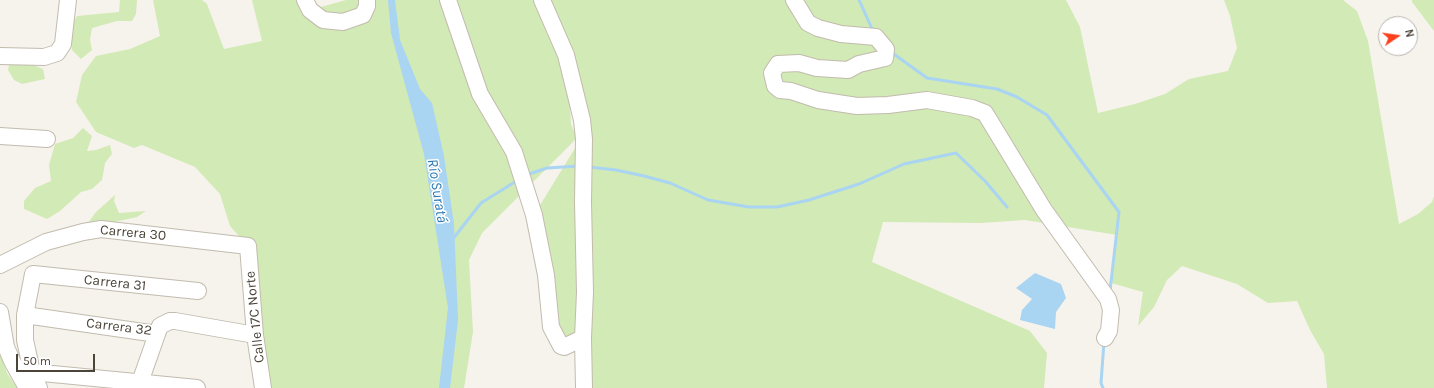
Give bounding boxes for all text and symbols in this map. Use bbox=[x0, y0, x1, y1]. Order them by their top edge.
north arrow bbox=[1378, 16, 1418, 56]
text: N bbox=[1402, 28, 1416, 39]
water label: Río Suratá bbox=[423, 158, 451, 224]
street label: Carrera 30 bbox=[99, 222, 167, 244]
street label: Calle 17C Norte bbox=[242, 270, 268, 364]
street label: Carrera 31 bbox=[83, 271, 147, 295]
street label: Carrera 32 bbox=[85, 315, 153, 339]
scale bar bbox=[18, 346, 97, 372]
text: 50 m bbox=[23, 354, 51, 368]

